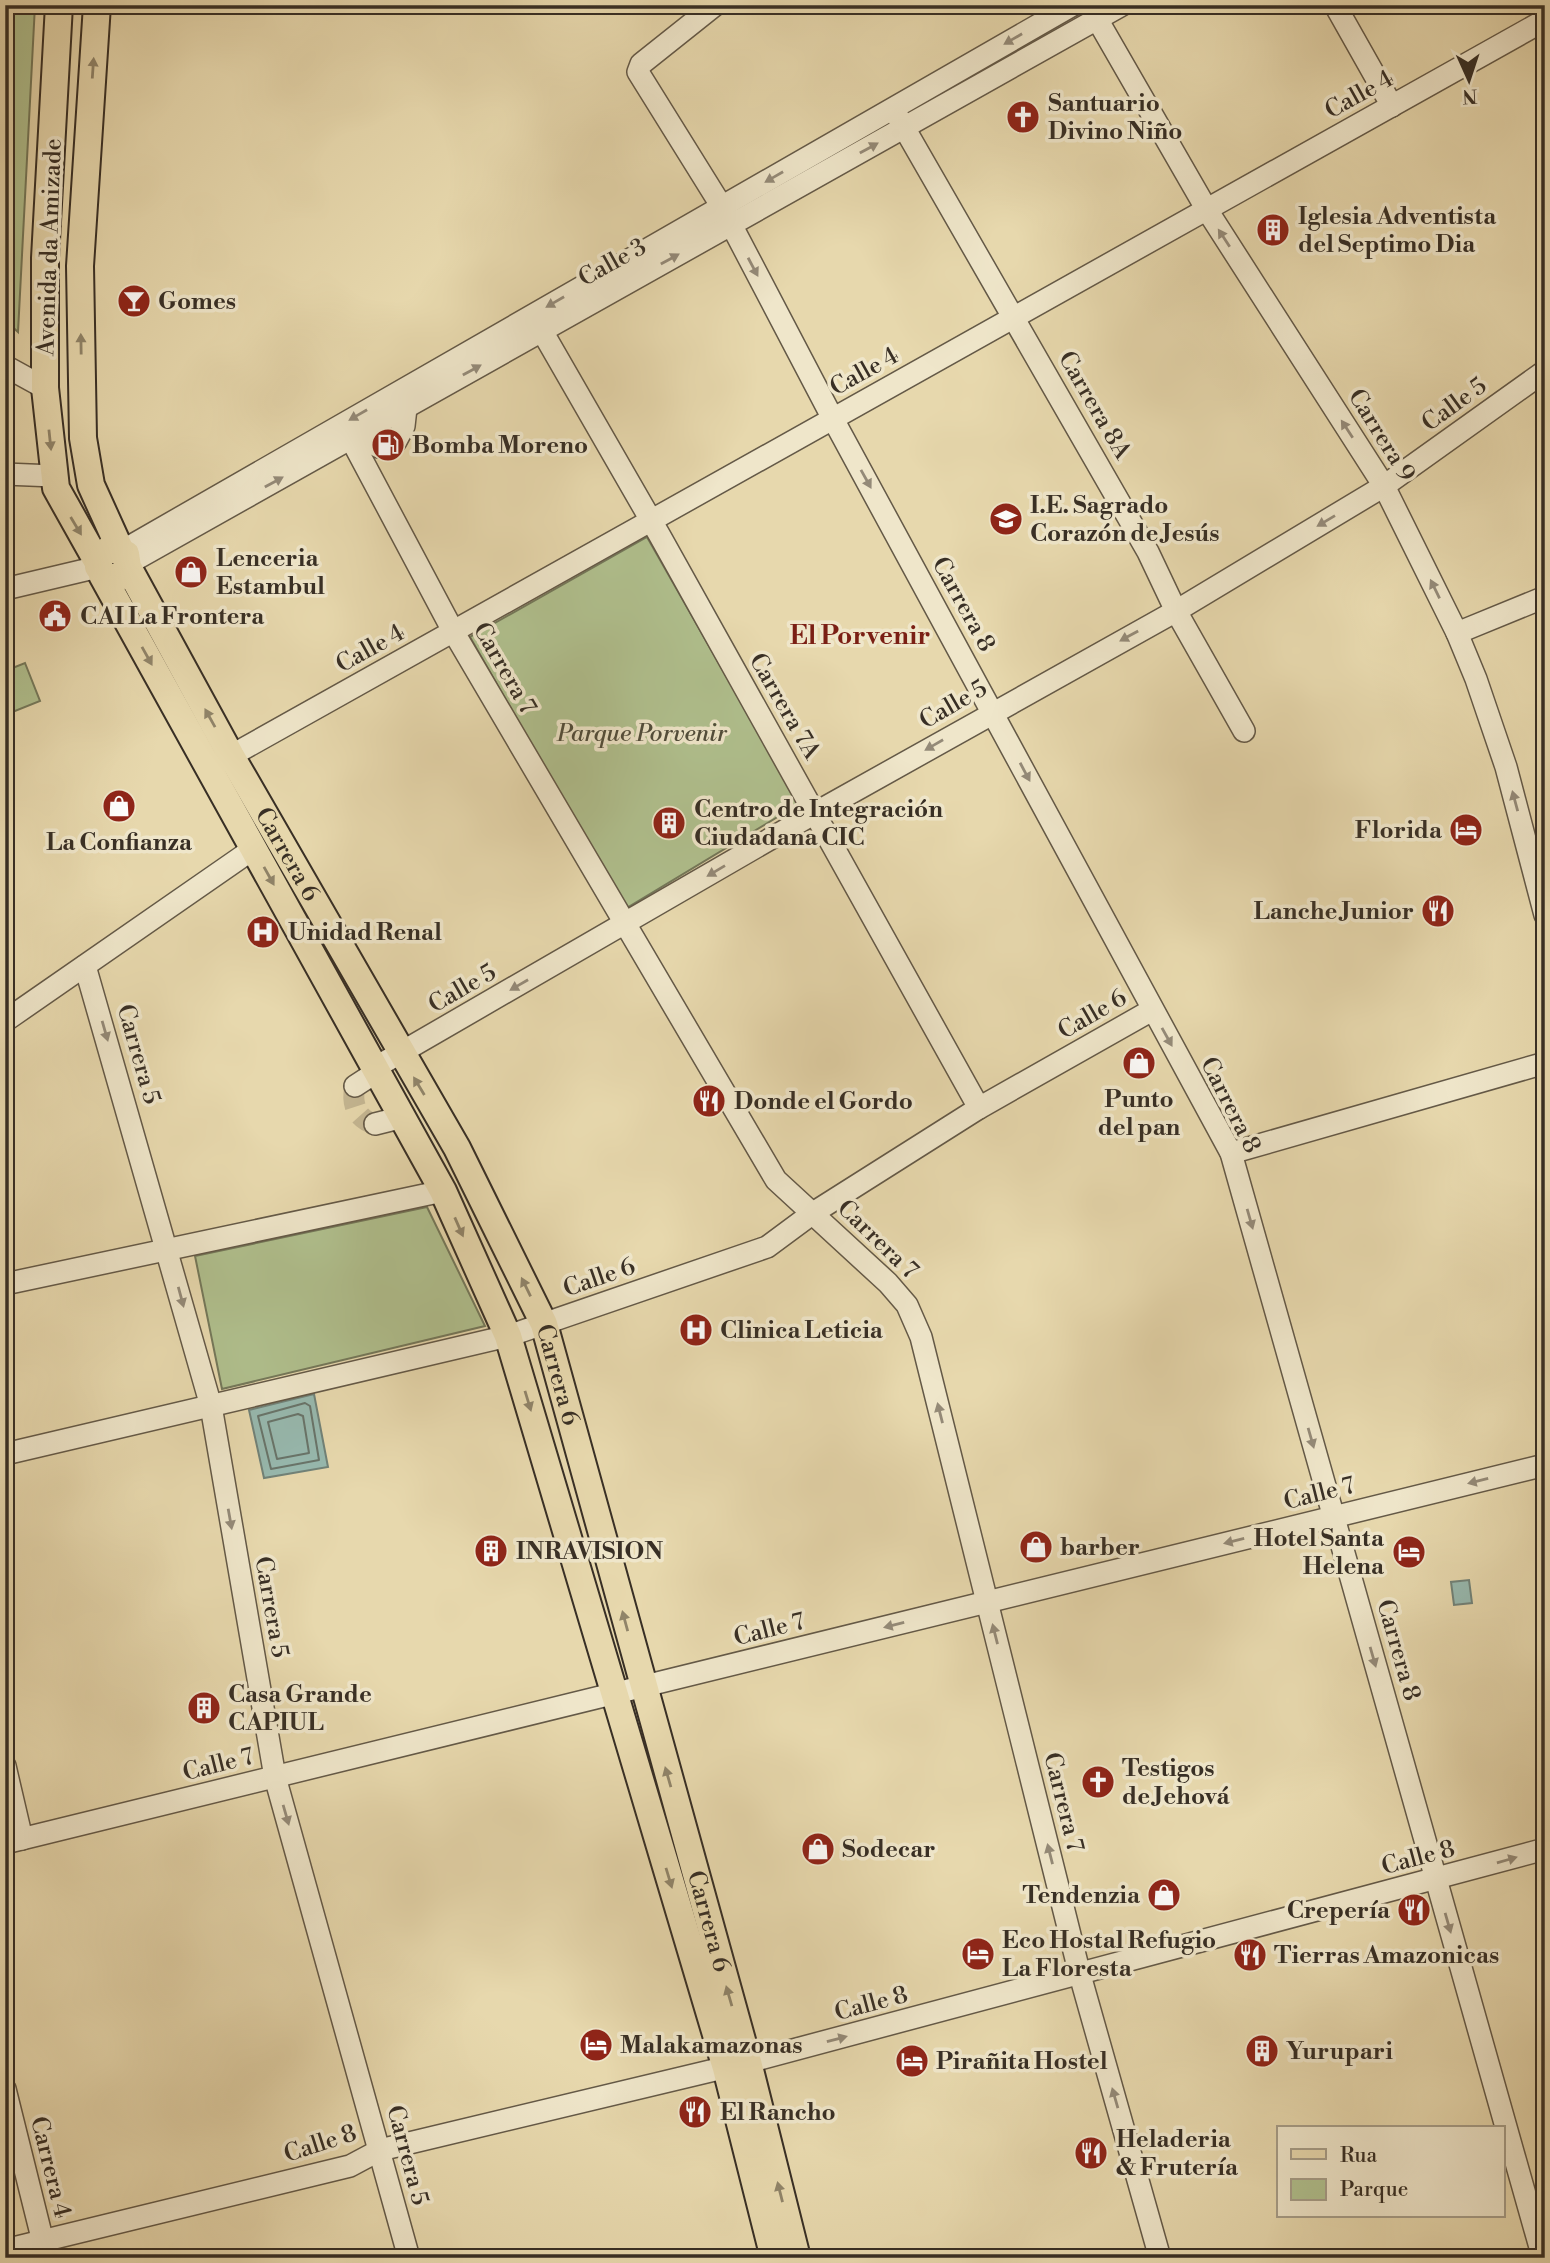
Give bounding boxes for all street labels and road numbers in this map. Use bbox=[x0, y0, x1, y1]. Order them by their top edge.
street label: Calle 4 bbox=[1320, 64, 1399, 126]
street label: Avenida da Amizade bbox=[31, 138, 69, 357]
street label: Calle 3 bbox=[573, 232, 652, 294]
street label: Calle 4 bbox=[825, 341, 904, 403]
street label: Carrera 8A bbox=[1051, 346, 1137, 466]
street label: Calle 5 bbox=[1416, 371, 1493, 438]
street label: Carrera 9 bbox=[1341, 384, 1421, 487]
street label: Carrera 8 bbox=[925, 552, 1001, 657]
street label: Carrera 7 bbox=[466, 617, 542, 720]
street label: Calle 4 bbox=[331, 618, 410, 680]
street label: Carrera 7A bbox=[742, 648, 827, 765]
street label: Calle 5 bbox=[914, 674, 993, 736]
street label: Carrera 6 bbox=[248, 802, 326, 907]
street label: Calle 5 bbox=[423, 958, 502, 1020]
street label: Calle 6 bbox=[1053, 983, 1132, 1046]
street label: Carrera 5 bbox=[110, 1001, 167, 1108]
street label: Carrera 8 bbox=[1193, 1052, 1267, 1159]
street label: Carrera 7 bbox=[830, 1194, 924, 1286]
street label: Calle 6 bbox=[559, 1252, 639, 1304]
street label: Carrera 6 bbox=[529, 1321, 585, 1429]
street label: Calle 7 bbox=[1281, 1471, 1358, 1517]
street label: Carrera 5 bbox=[247, 1554, 295, 1660]
street label: Carrera 8 bbox=[1369, 1596, 1427, 1704]
street label: Calle 7 bbox=[731, 1607, 808, 1653]
street label: Calle 7 bbox=[180, 1742, 257, 1788]
street label: Carrera 7 bbox=[1036, 1749, 1090, 1855]
street label: Calle 8 bbox=[1378, 1834, 1458, 1882]
street label: Carrera 6 bbox=[680, 1867, 736, 1975]
street label: Calle 8 bbox=[831, 1980, 911, 2028]
street label: Carrera 5 bbox=[379, 2102, 435, 2209]
street label: Carrera 4 bbox=[23, 2113, 77, 2221]
street label: Calle 8 bbox=[280, 2118, 360, 2170]

